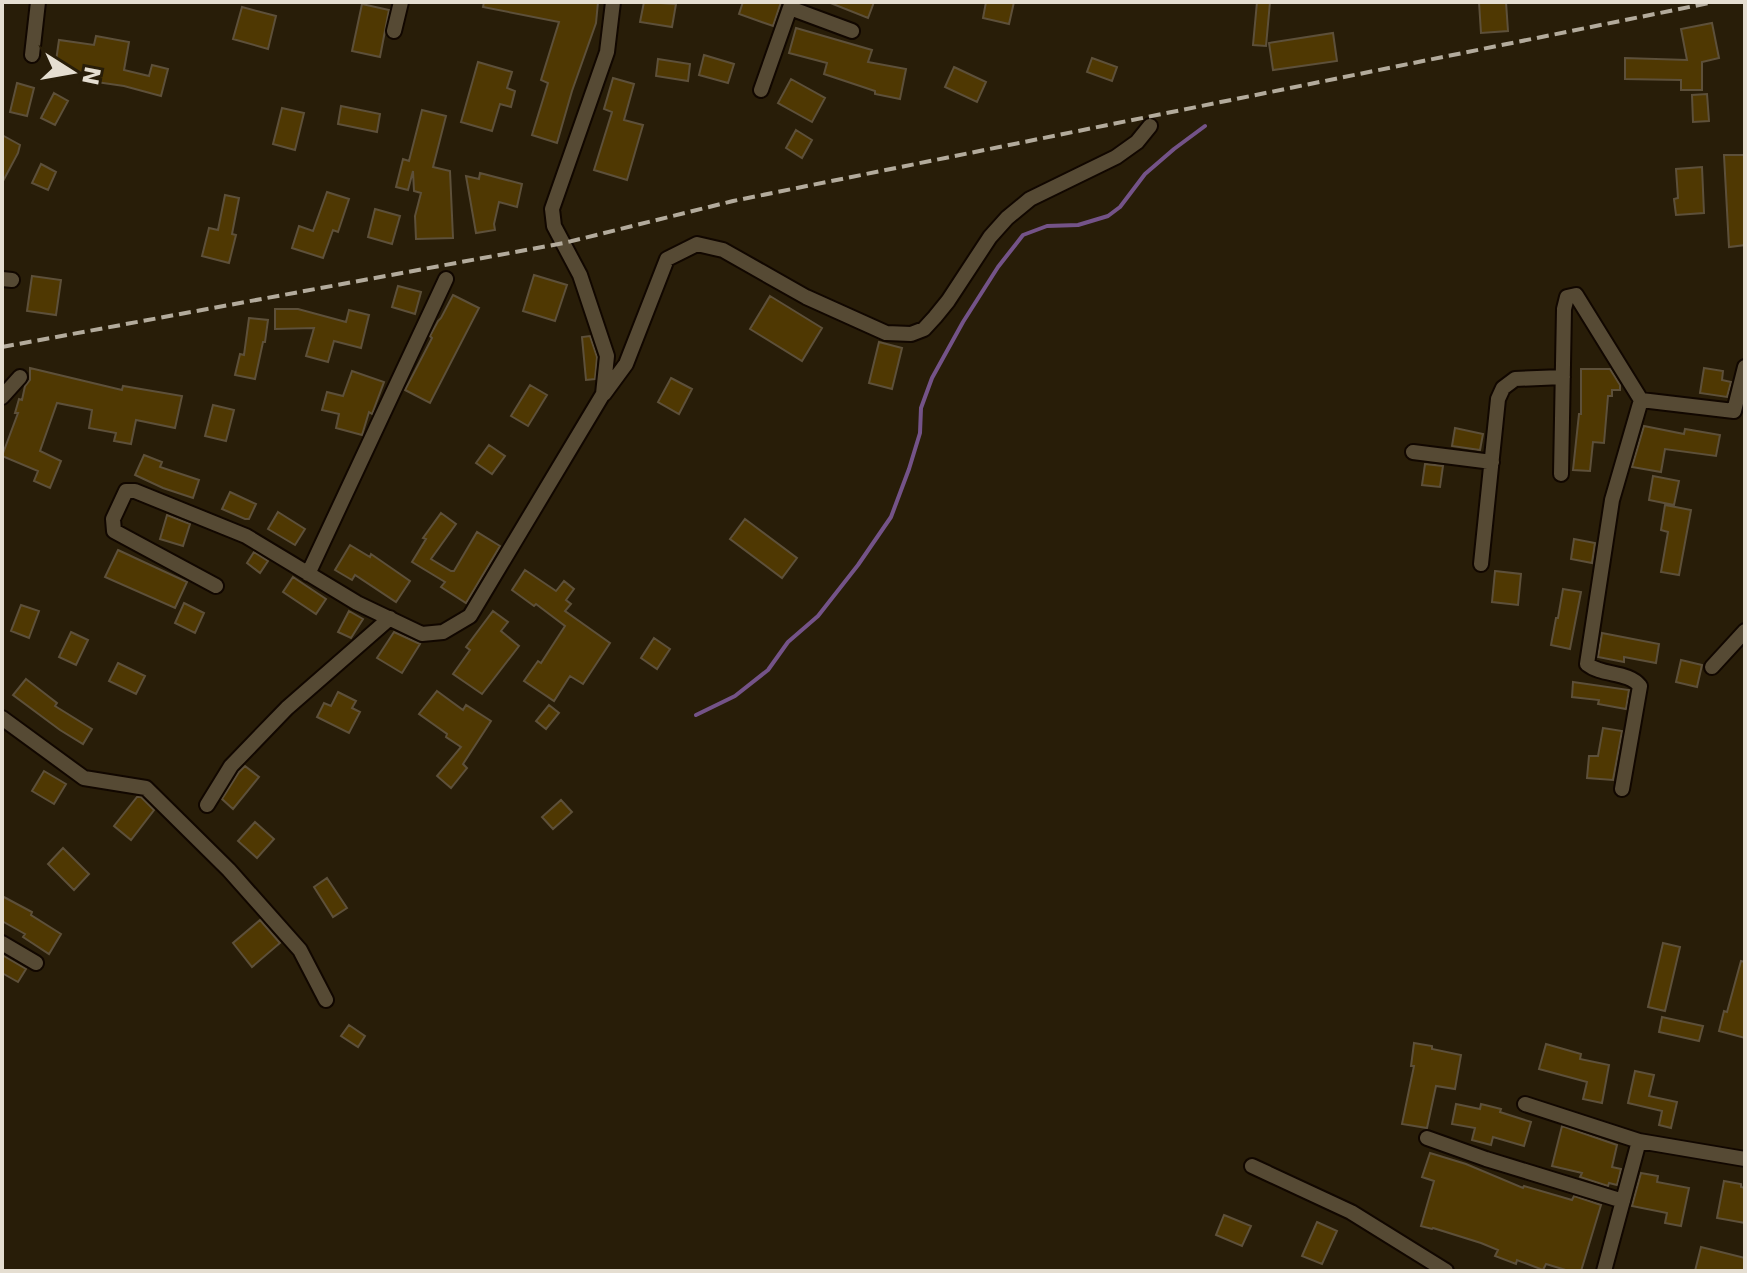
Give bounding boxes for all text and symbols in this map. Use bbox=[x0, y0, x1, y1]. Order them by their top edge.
north arrow bbox=[32, 32, 112, 112]
text: N bbox=[77, 64, 105, 87]

